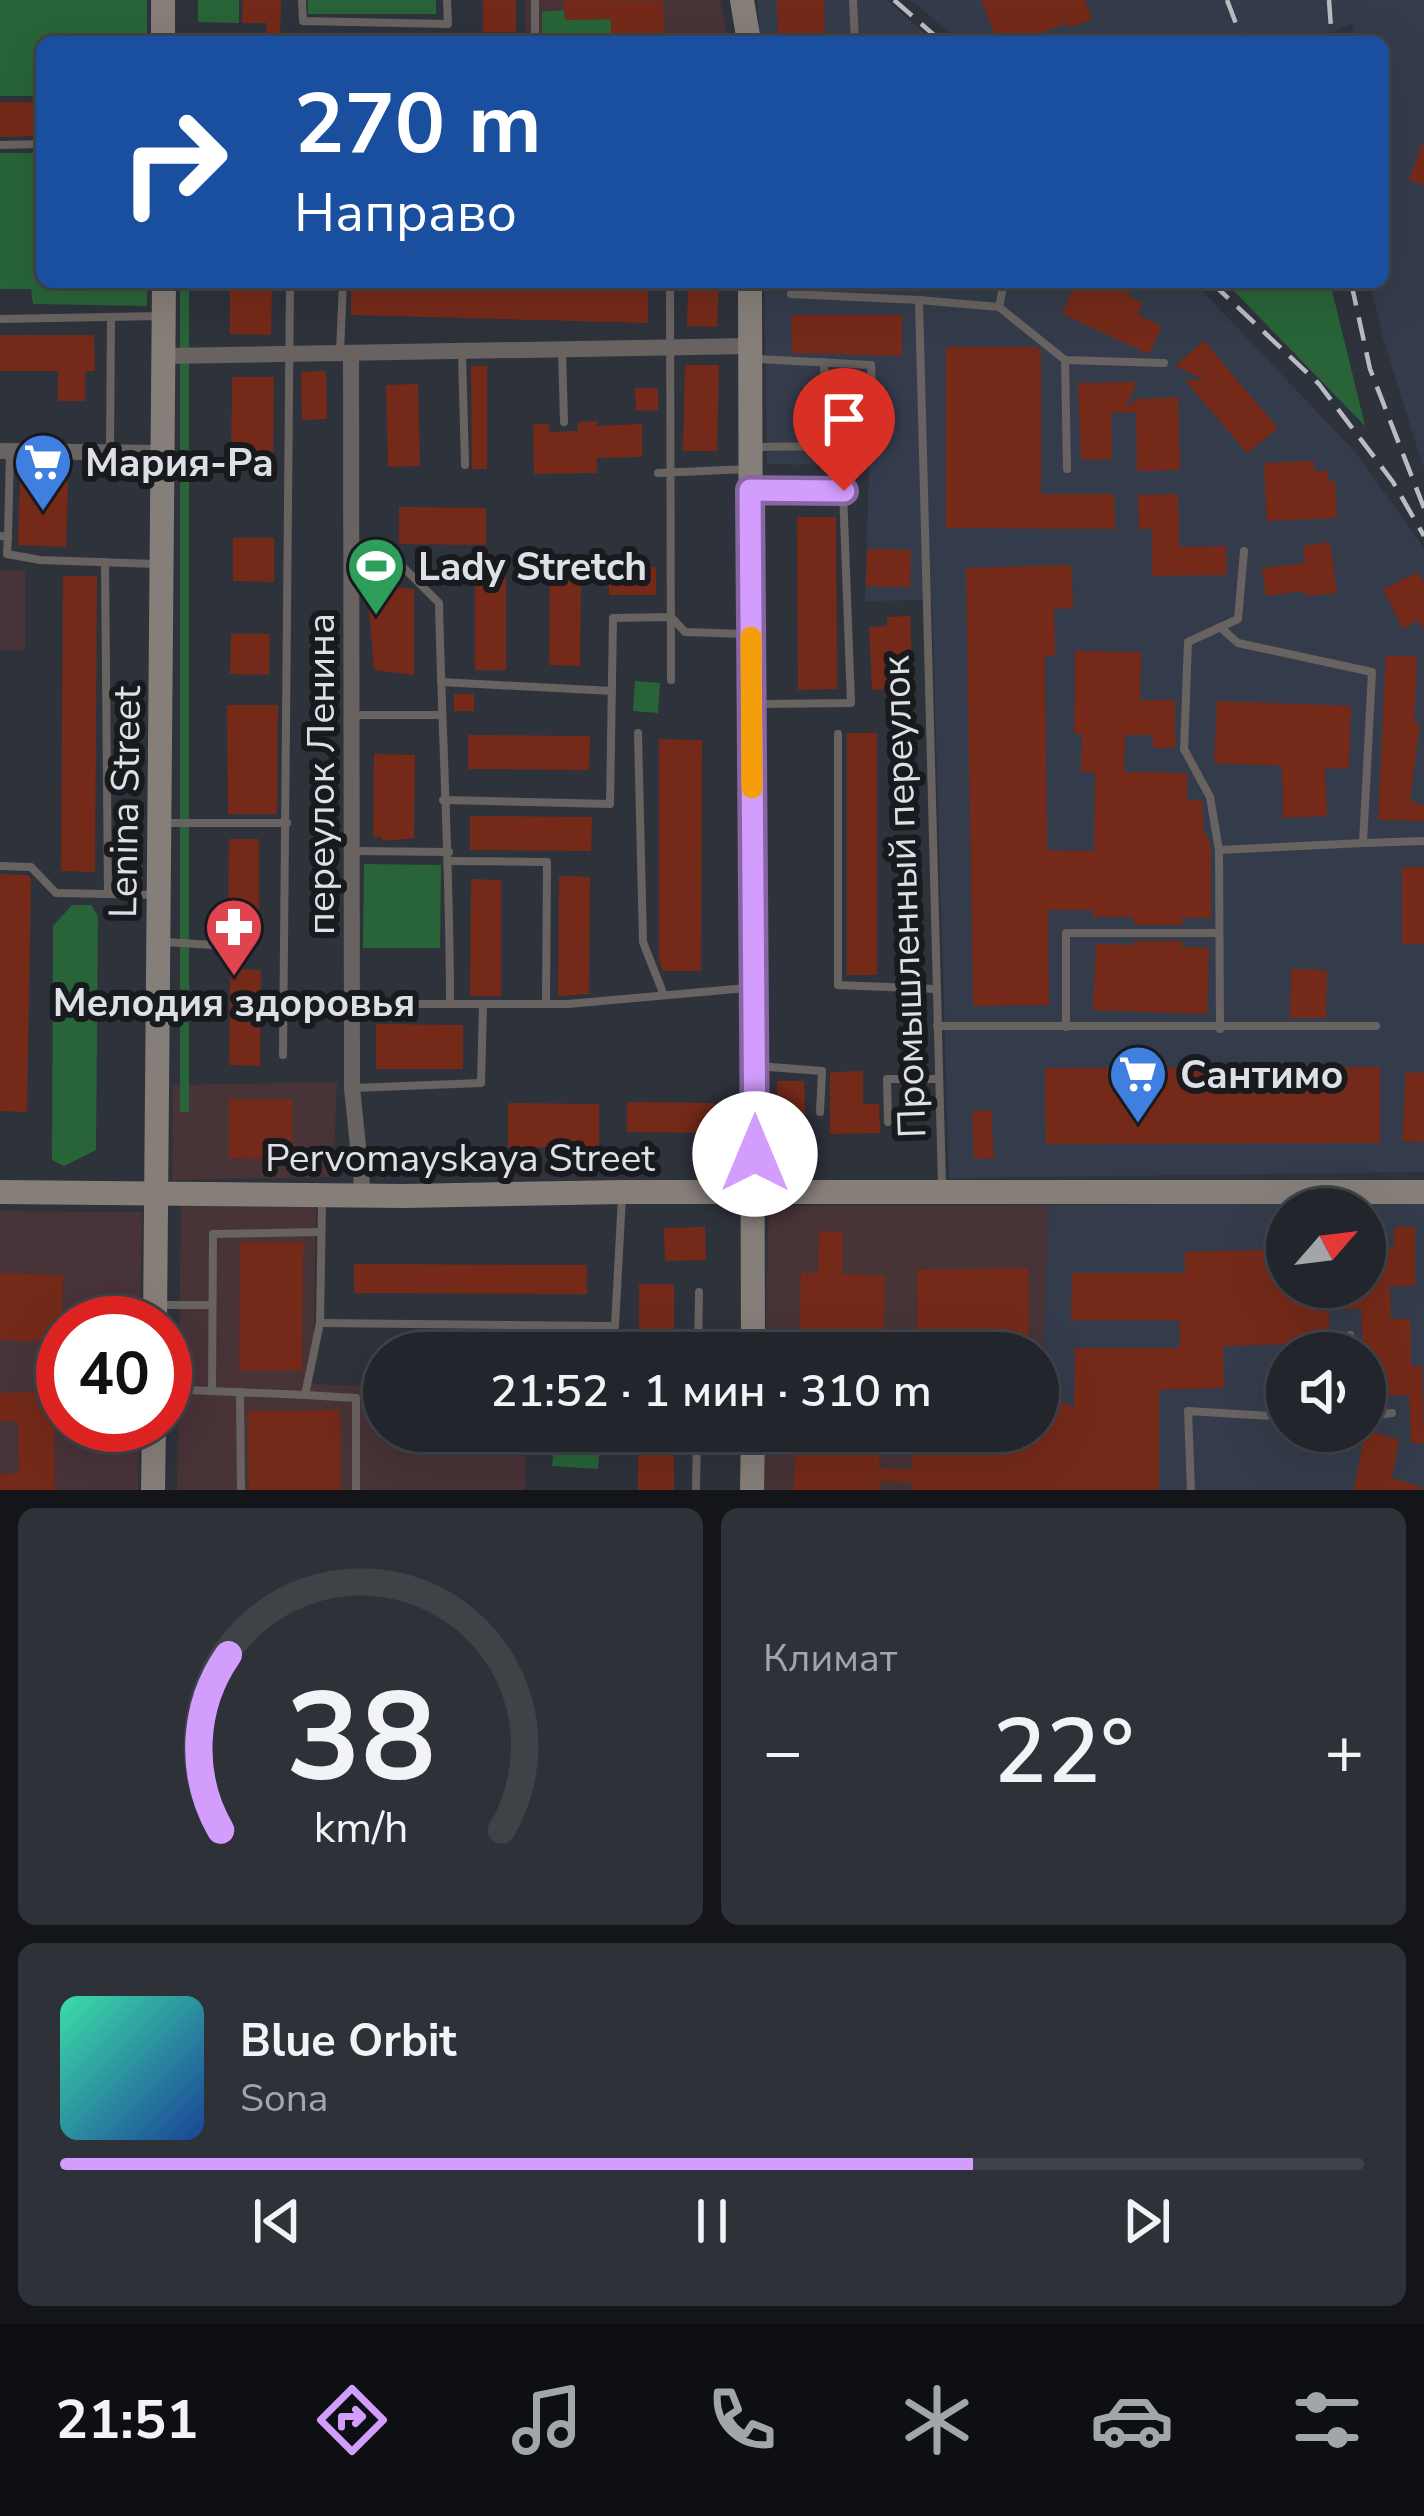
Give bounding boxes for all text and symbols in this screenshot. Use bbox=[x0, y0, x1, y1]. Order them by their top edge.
text: 270 m bbox=[294, 67, 542, 182]
icon: right bbox=[96, 84, 252, 240]
text: Направо bbox=[294, 176, 517, 250]
pin bbox=[793, 368, 895, 491]
icon: arrive bbox=[811, 386, 877, 452]
supermarket icon: Мария-Ра bbox=[12, 431, 74, 513]
place label: Мария-Ра bbox=[85, 437, 274, 490]
sports icon: Lady Stretch bbox=[345, 535, 407, 617]
place label: Lady Stretch bbox=[418, 541, 647, 594]
street label: переулок Ленина bbox=[295, 613, 348, 935]
street label: Промышленный переулок bbox=[870, 654, 939, 1139]
street label: Lenina Street bbox=[97, 685, 154, 919]
pharmacy icon: Мелодия здоровья bbox=[203, 896, 265, 978]
place label: Мелодия здоровья bbox=[53, 977, 415, 1030]
supermarket icon: Сантимо bbox=[1107, 1043, 1169, 1125]
place label: Сантимо bbox=[1180, 1049, 1343, 1102]
position arrow bbox=[692, 1091, 818, 1217]
street label: Pervomayskaya Street bbox=[265, 1132, 655, 1185]
north arrow bbox=[1266, 1188, 1386, 1308]
map controls bbox=[1266, 1188, 1386, 1452]
speed limit sign: 40 bbox=[36, 1296, 192, 1452]
button: sound bbox=[1266, 1332, 1386, 1452]
text: 21:52 · 1 мин · 310 m bbox=[490, 1361, 932, 1422]
text: Климат bbox=[763, 1632, 897, 1685]
text: 38 bbox=[286, 1653, 435, 1823]
text: 22° bbox=[993, 1691, 1134, 1814]
text: − bbox=[763, 1707, 803, 1797]
text: + bbox=[1324, 1707, 1364, 1797]
text: km/h bbox=[313, 1798, 408, 1856]
text: Blue Orbit bbox=[240, 2011, 457, 2072]
text: Sona bbox=[240, 2072, 329, 2125]
icon: previous bbox=[244, 2188, 310, 2254]
icon: pause bbox=[679, 2188, 745, 2254]
icon: next bbox=[1114, 2188, 1180, 2254]
icon: directions bbox=[310, 2378, 394, 2462]
icon: music bbox=[505, 2378, 589, 2462]
icon: phone bbox=[700, 2378, 784, 2462]
icon: climate bbox=[895, 2378, 979, 2462]
icon: car bbox=[1090, 2378, 1174, 2462]
icon: filters bbox=[1285, 2378, 1369, 2462]
text: 21:51 bbox=[56, 2383, 199, 2457]

